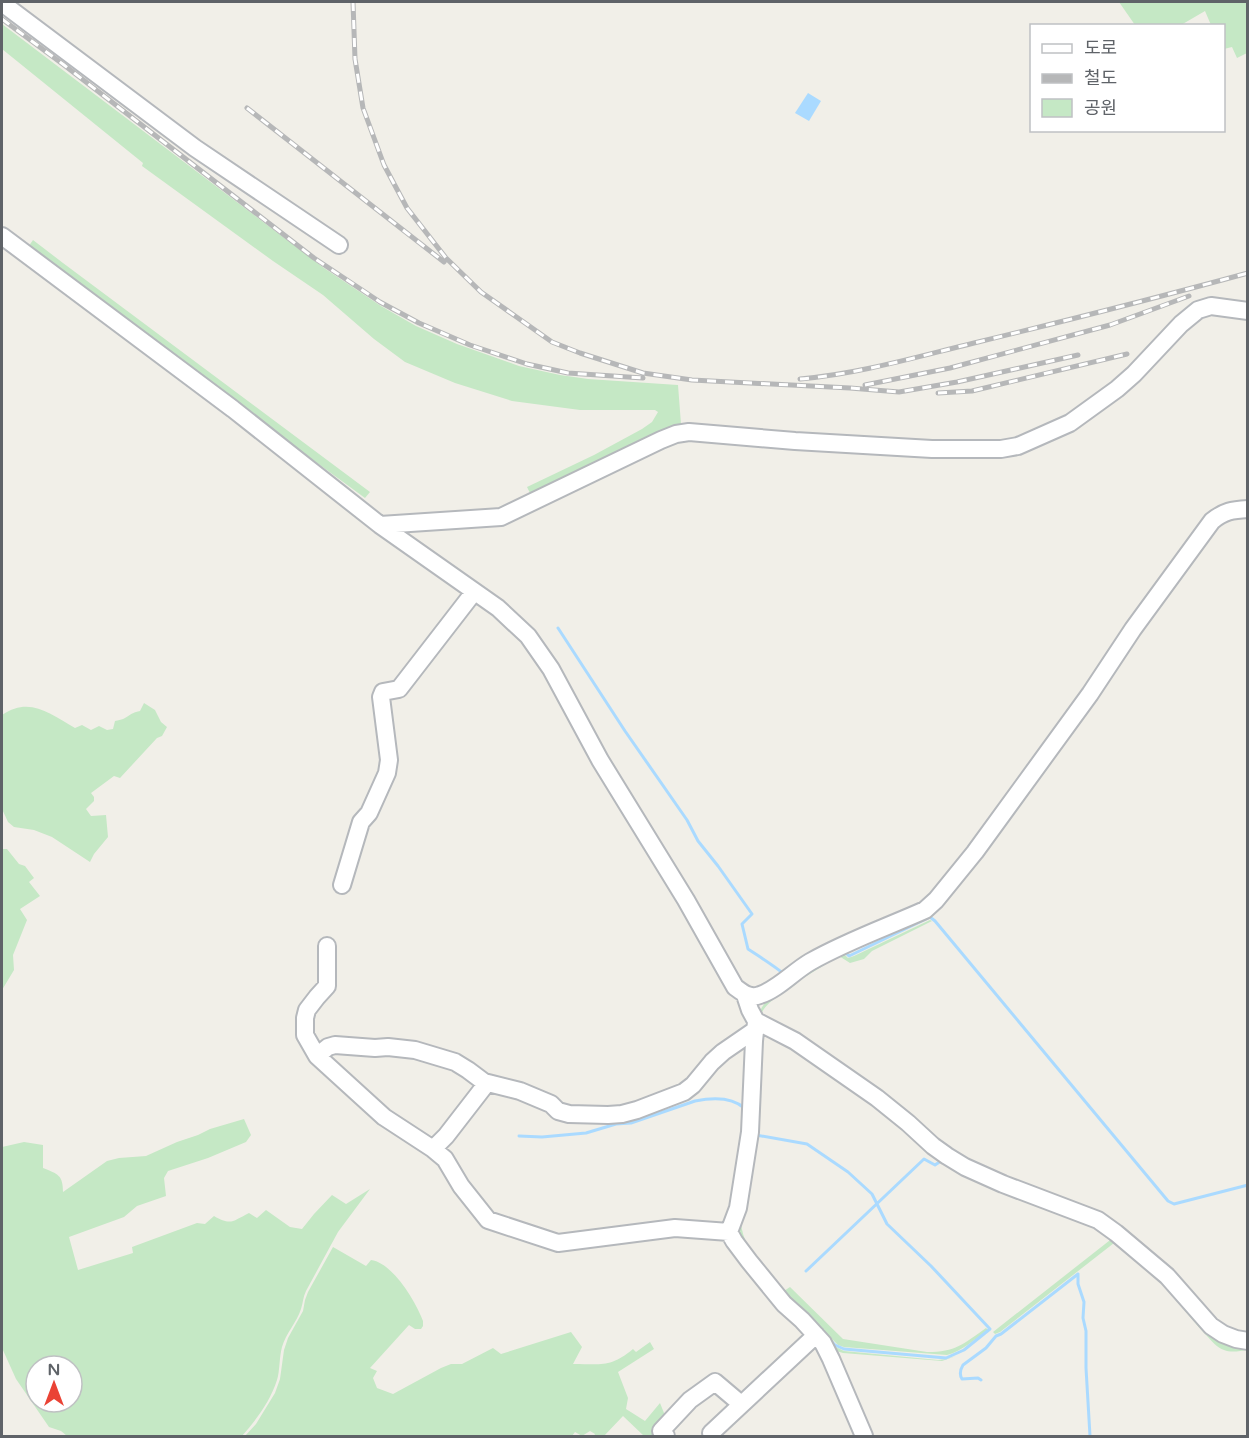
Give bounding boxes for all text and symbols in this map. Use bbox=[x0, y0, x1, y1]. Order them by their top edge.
legend bbox=[1030, 24, 1225, 132]
text: 도로 bbox=[1084, 37, 1117, 59]
text: 철도 bbox=[1084, 67, 1117, 89]
text: 공원 bbox=[1084, 97, 1117, 119]
north arrow bbox=[24, 1354, 84, 1414]
text: N bbox=[48, 1360, 60, 1380]

